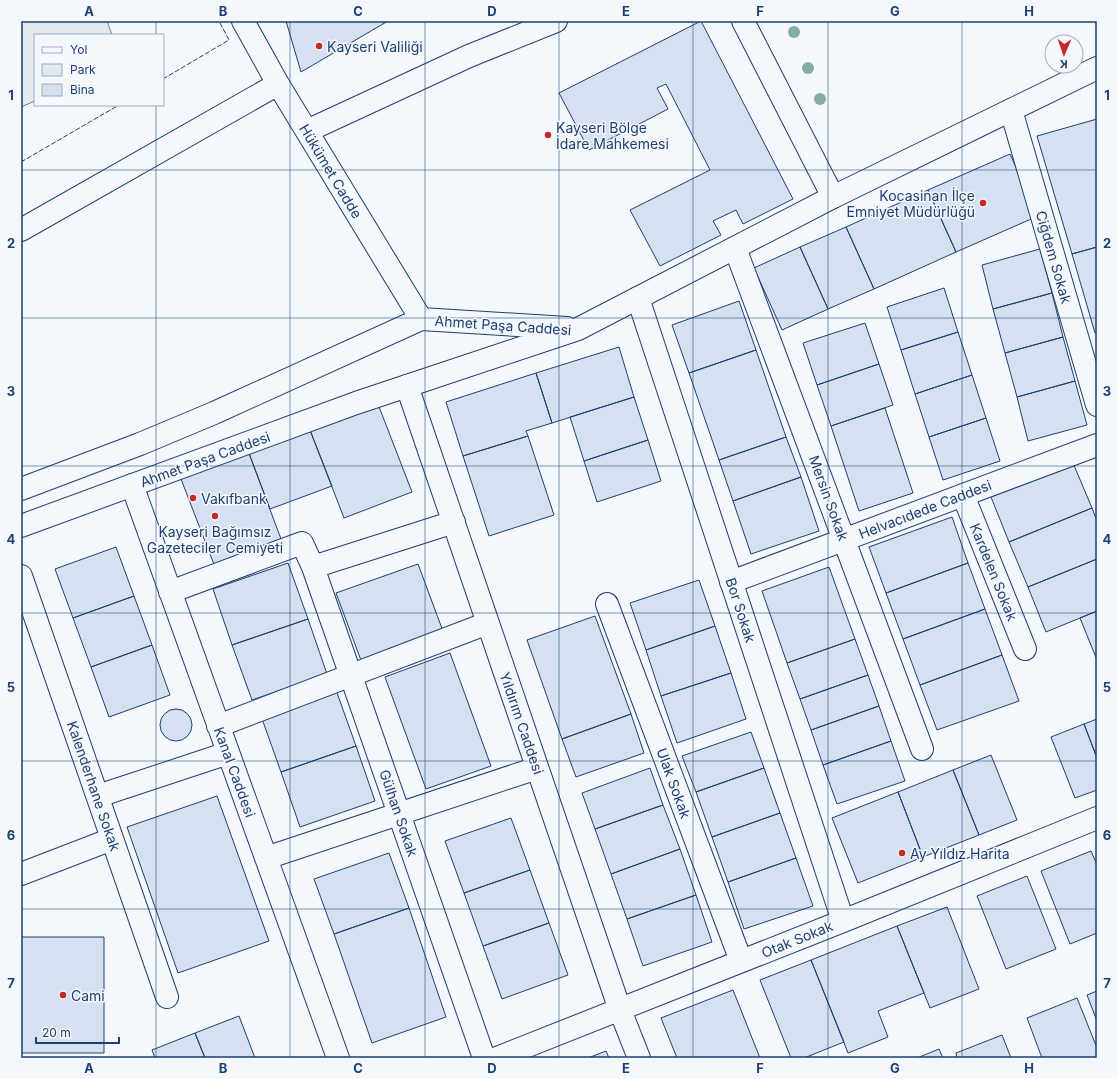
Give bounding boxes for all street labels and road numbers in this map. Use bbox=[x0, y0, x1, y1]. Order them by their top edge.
street label: Hükümet Cadde bbox=[296, 121, 366, 221]
street label: Ciğdem Sokak bbox=[1033, 209, 1075, 306]
street label: Ahmet Paşa Caddesi bbox=[434, 312, 572, 338]
street label: Ahmet Paşa Caddesi bbox=[138, 428, 272, 490]
street label: Mersin Sokak bbox=[806, 453, 852, 543]
street label: Helvacıdede Caddesi bbox=[856, 476, 994, 542]
street label: Kardelen Sokak bbox=[967, 521, 1021, 623]
street label: Bor Sokak bbox=[723, 575, 760, 645]
street label: Yıldırım Caddesi bbox=[497, 670, 547, 776]
street label: Kalenderhane Sokak bbox=[64, 719, 124, 854]
street label: Kanal Caddesi bbox=[211, 725, 259, 819]
street label: Ulak Sokak bbox=[653, 745, 695, 821]
street label: Gülhan Sokak bbox=[376, 767, 422, 859]
street label: Otak Sokak bbox=[759, 917, 835, 961]

